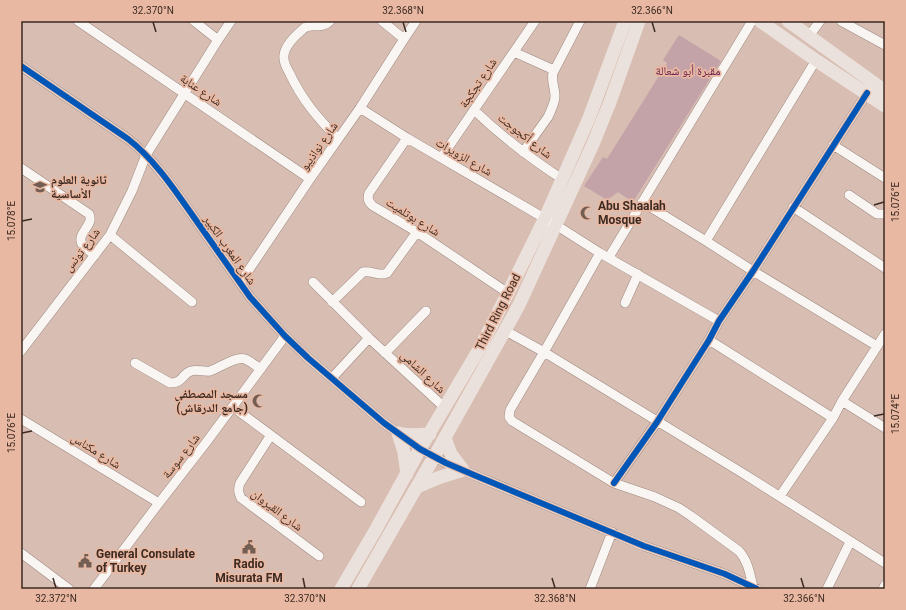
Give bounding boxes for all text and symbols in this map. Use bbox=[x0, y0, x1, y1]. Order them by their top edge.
text: 32.370°N bbox=[132, 5, 174, 16]
text: 32.368°N bbox=[382, 5, 424, 16]
text: 32.366°N bbox=[631, 5, 673, 16]
street label: شارع تجكجة bbox=[456, 55, 501, 111]
park label: مقبرة أبو شعالة bbox=[656, 64, 720, 78]
street label: شارع عنابة bbox=[177, 71, 225, 110]
street label: شارع أكجوجت bbox=[495, 111, 555, 162]
street label: شارع نواذيبو bbox=[297, 119, 342, 173]
street label: شارع الزويرات bbox=[433, 135, 495, 180]
place label: ثانوية العلوم الأساسية bbox=[51, 173, 107, 201]
school or university icon: ثانوية العلوم الأساسية bbox=[32, 179, 48, 195]
text: 15.076°E bbox=[890, 182, 901, 222]
street label: شارع بوتلميت bbox=[383, 195, 443, 240]
place label: Abu Shaalah Mosque bbox=[598, 199, 666, 227]
text: 15.078°E bbox=[6, 201, 17, 241]
mosque icon: Abu Shaalah Mosque bbox=[579, 205, 595, 221]
street label: شارع المغرب الكبير bbox=[199, 212, 259, 288]
street label: شارع تونس bbox=[61, 225, 104, 275]
street label: Third Ring Road bbox=[473, 271, 523, 353]
street label: شارع الشامي bbox=[396, 348, 448, 398]
place label: مسجد المصطفى (جامع الدرقاش) bbox=[174, 387, 248, 416]
mosque icon: مسجد المصطفى (جامع الدرقاش) bbox=[251, 393, 267, 409]
text: 15.074°E bbox=[890, 394, 901, 434]
text: 15.076°E bbox=[6, 413, 17, 453]
street label: شارع مكناس bbox=[68, 430, 123, 473]
street label: شارع سوسة bbox=[159, 431, 204, 482]
street label: شارع القيروان bbox=[248, 486, 305, 535]
public building icon: Radio Misurata FM bbox=[241, 539, 257, 555]
place label: General Consulate of Turkey bbox=[96, 547, 196, 575]
public building icon: General Consulate of Turkey bbox=[77, 553, 93, 569]
place label: Radio Misurata FM bbox=[215, 557, 283, 585]
text: 32.372°N bbox=[35, 593, 77, 604]
text: 32.370°N bbox=[284, 593, 326, 604]
text: 32.368°N bbox=[534, 593, 576, 604]
text: 32.366°N bbox=[783, 593, 825, 604]

